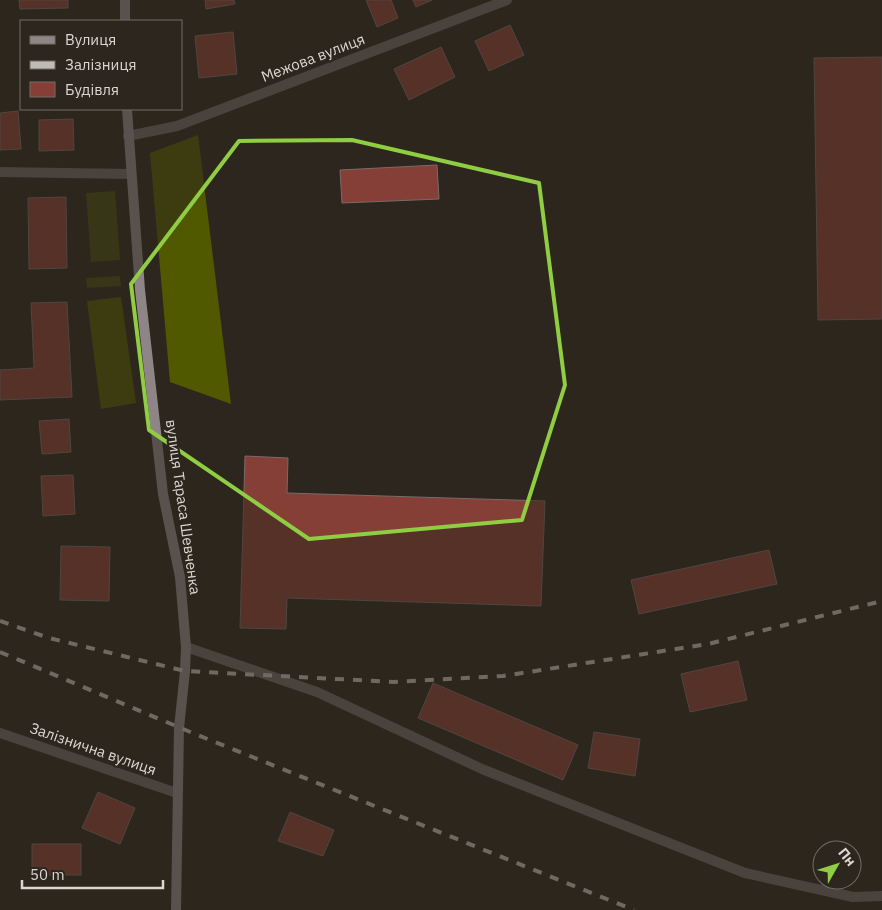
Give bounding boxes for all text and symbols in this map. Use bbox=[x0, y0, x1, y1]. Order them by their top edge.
legend bbox=[20, 20, 182, 110]
street label: Межова вулиця bbox=[258, 29, 367, 86]
text: Вулиця bbox=[65, 30, 116, 49]
text: Залізниця bbox=[65, 55, 136, 74]
text: Будівля bbox=[65, 80, 119, 99]
street label: вулиця Тараса Шевченка bbox=[162, 418, 205, 596]
street label: Залізнична вулиця bbox=[27, 718, 159, 779]
north arrow bbox=[812, 840, 862, 890]
text: Пн bbox=[834, 844, 860, 870]
scale bar bbox=[22, 858, 164, 890]
text: 50 m bbox=[30, 865, 65, 884]

